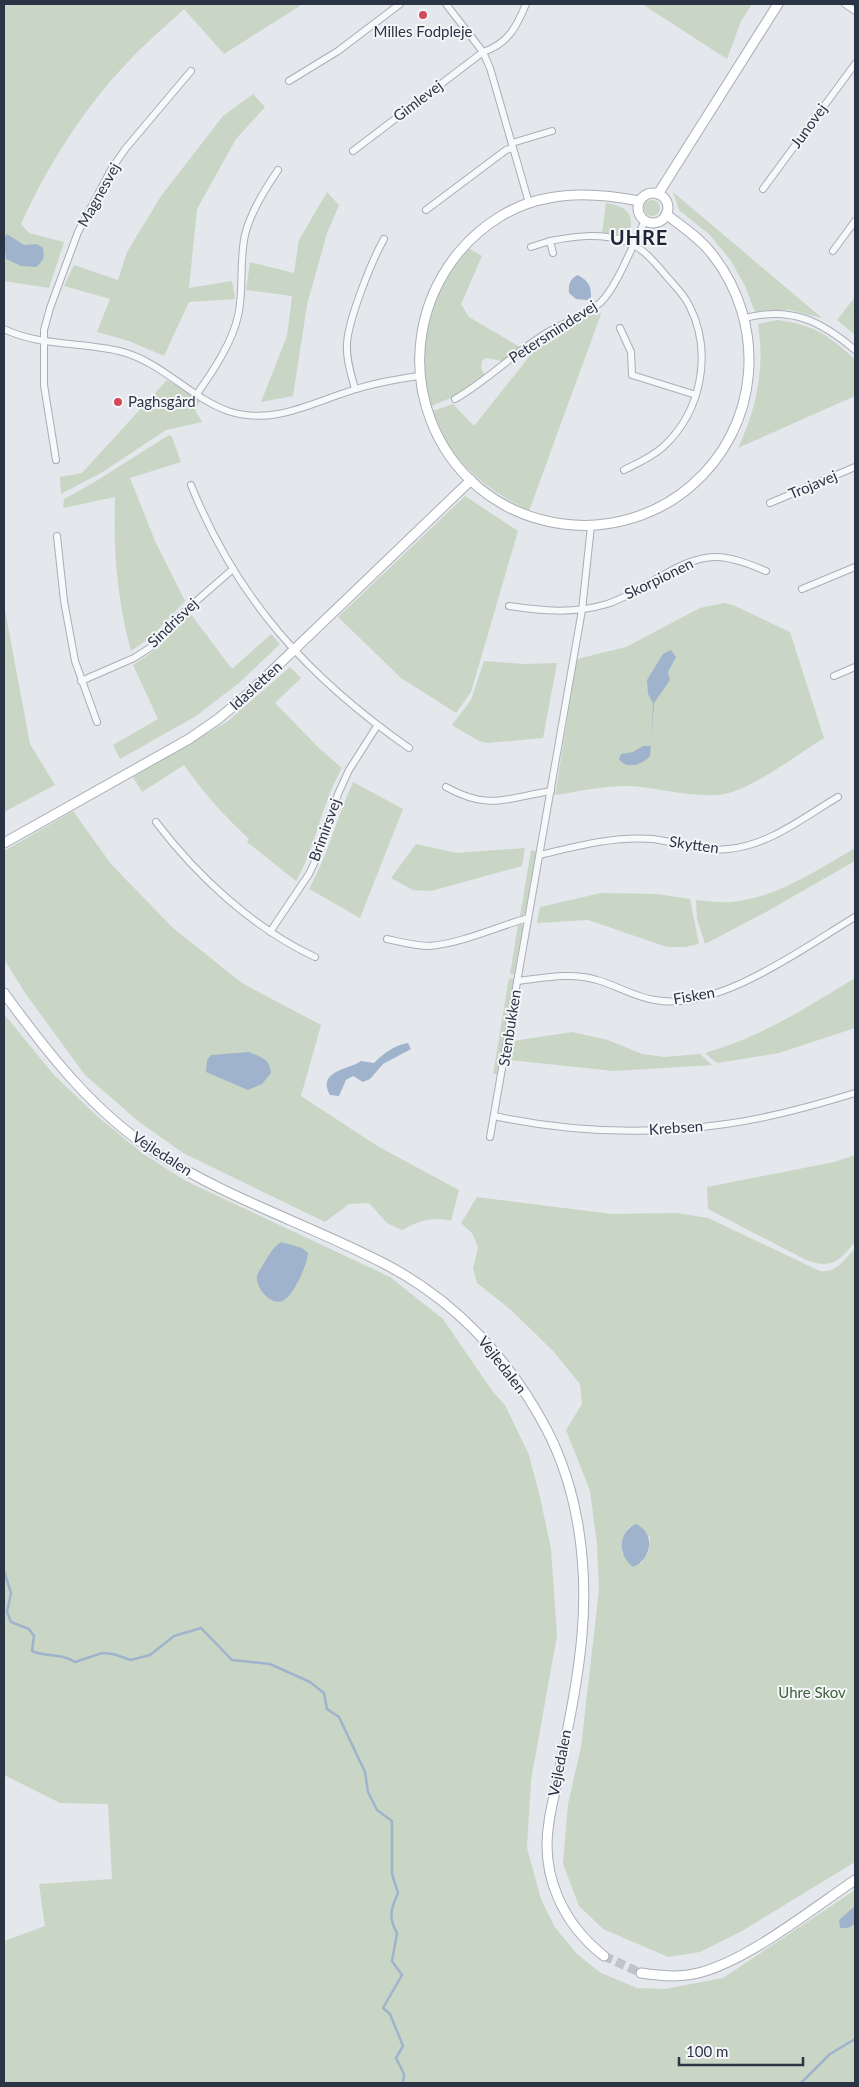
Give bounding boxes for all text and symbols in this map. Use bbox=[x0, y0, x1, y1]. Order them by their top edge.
marker: Milles Fodpleje bbox=[417, 9, 429, 21]
place label: Milles Fodpleje bbox=[374, 22, 473, 40]
street label: Gimlevej bbox=[389, 76, 446, 125]
street label: Junovej bbox=[786, 100, 830, 151]
street label: Magnesvej bbox=[73, 159, 123, 230]
district label: UHRE bbox=[610, 225, 668, 249]
street label: Petersmindevej bbox=[505, 296, 600, 366]
place label: Paghsgård bbox=[128, 392, 196, 410]
marker: Paghsgård bbox=[112, 396, 124, 408]
street label: Trojavej bbox=[786, 466, 840, 502]
street label: Skorpionen bbox=[621, 554, 696, 602]
street label: Sindrisvej bbox=[143, 594, 201, 651]
street label: Idasletten bbox=[225, 657, 285, 713]
street label: Brimirsvej bbox=[304, 796, 344, 863]
street label: Skytten bbox=[668, 832, 720, 856]
street label: Fisken bbox=[672, 983, 716, 1008]
street label: Stenbukken bbox=[494, 988, 524, 1067]
street label: Krebsen bbox=[648, 1116, 704, 1138]
street label: Vejledalen bbox=[129, 1127, 196, 1179]
street label: Vejledalen bbox=[475, 1332, 531, 1397]
park label: Uhre Skov bbox=[778, 1683, 846, 1701]
street label: Vejledalen bbox=[544, 1728, 574, 1798]
scale bar bbox=[679, 2034, 803, 2066]
text: 100 m bbox=[686, 2042, 728, 2060]

